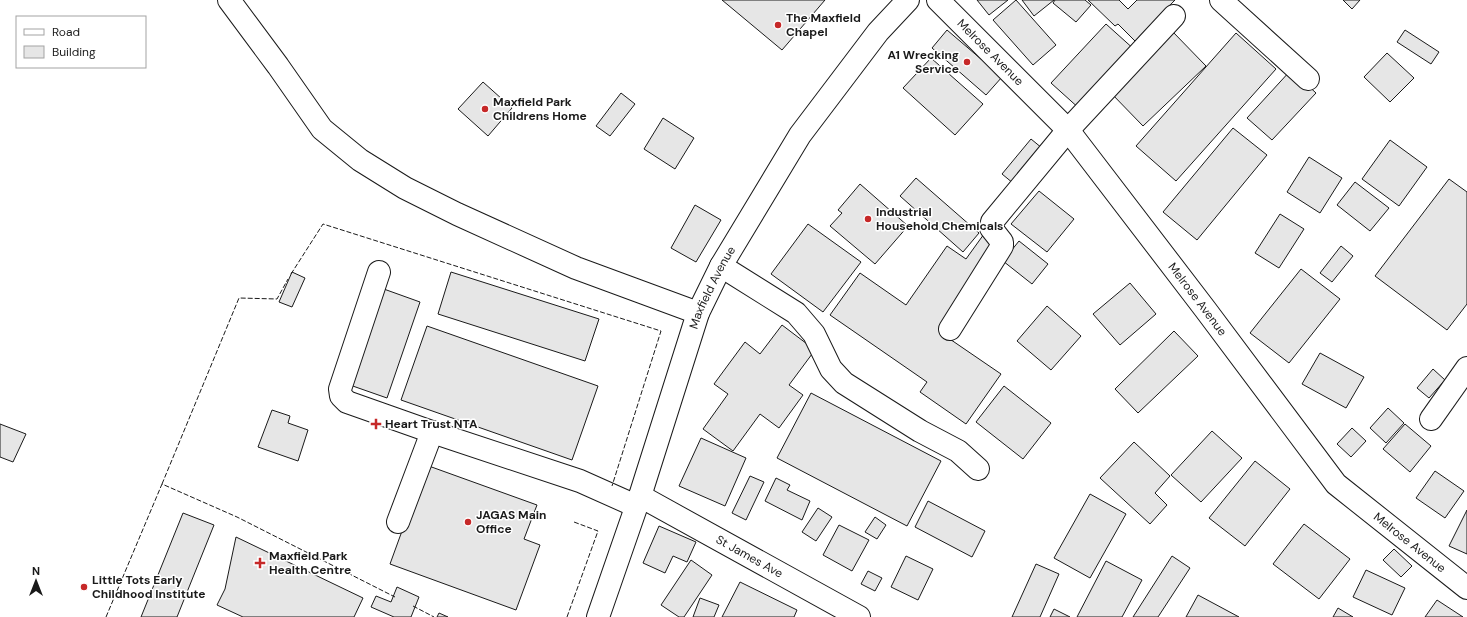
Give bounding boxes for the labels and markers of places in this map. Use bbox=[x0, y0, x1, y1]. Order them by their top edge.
place label: The Maxfield Chapel bbox=[786, 10, 861, 40]
marker: The Maxfield Chapel bbox=[773, 20, 783, 30]
place label: A1 Wrecking Service bbox=[887, 47, 959, 77]
marker: A1 Wrecking Service bbox=[962, 57, 972, 67]
place label: Maxfield Park Childrens Home bbox=[493, 94, 587, 124]
marker: Maxfield Park Childrens Home bbox=[480, 104, 490, 114]
place label: Industrial Household Chemicals bbox=[876, 204, 1004, 234]
marker: Industrial Household Chemicals bbox=[863, 214, 873, 224]
place label: Heart Trust NTA bbox=[385, 416, 478, 432]
marker: Heart Trust NTA bbox=[370, 418, 382, 430]
place label: JAGAS Main Office bbox=[476, 507, 546, 537]
marker: JAGAS Main Office bbox=[463, 517, 473, 527]
place label: Maxfield Park Health Centre bbox=[269, 548, 351, 578]
marker: Maxfield Park Health Centre bbox=[254, 557, 266, 569]
place label: Little Tots Early Childhood Institute bbox=[92, 572, 206, 602]
marker: Little Tots Early Childhood Institute bbox=[79, 582, 89, 592]

